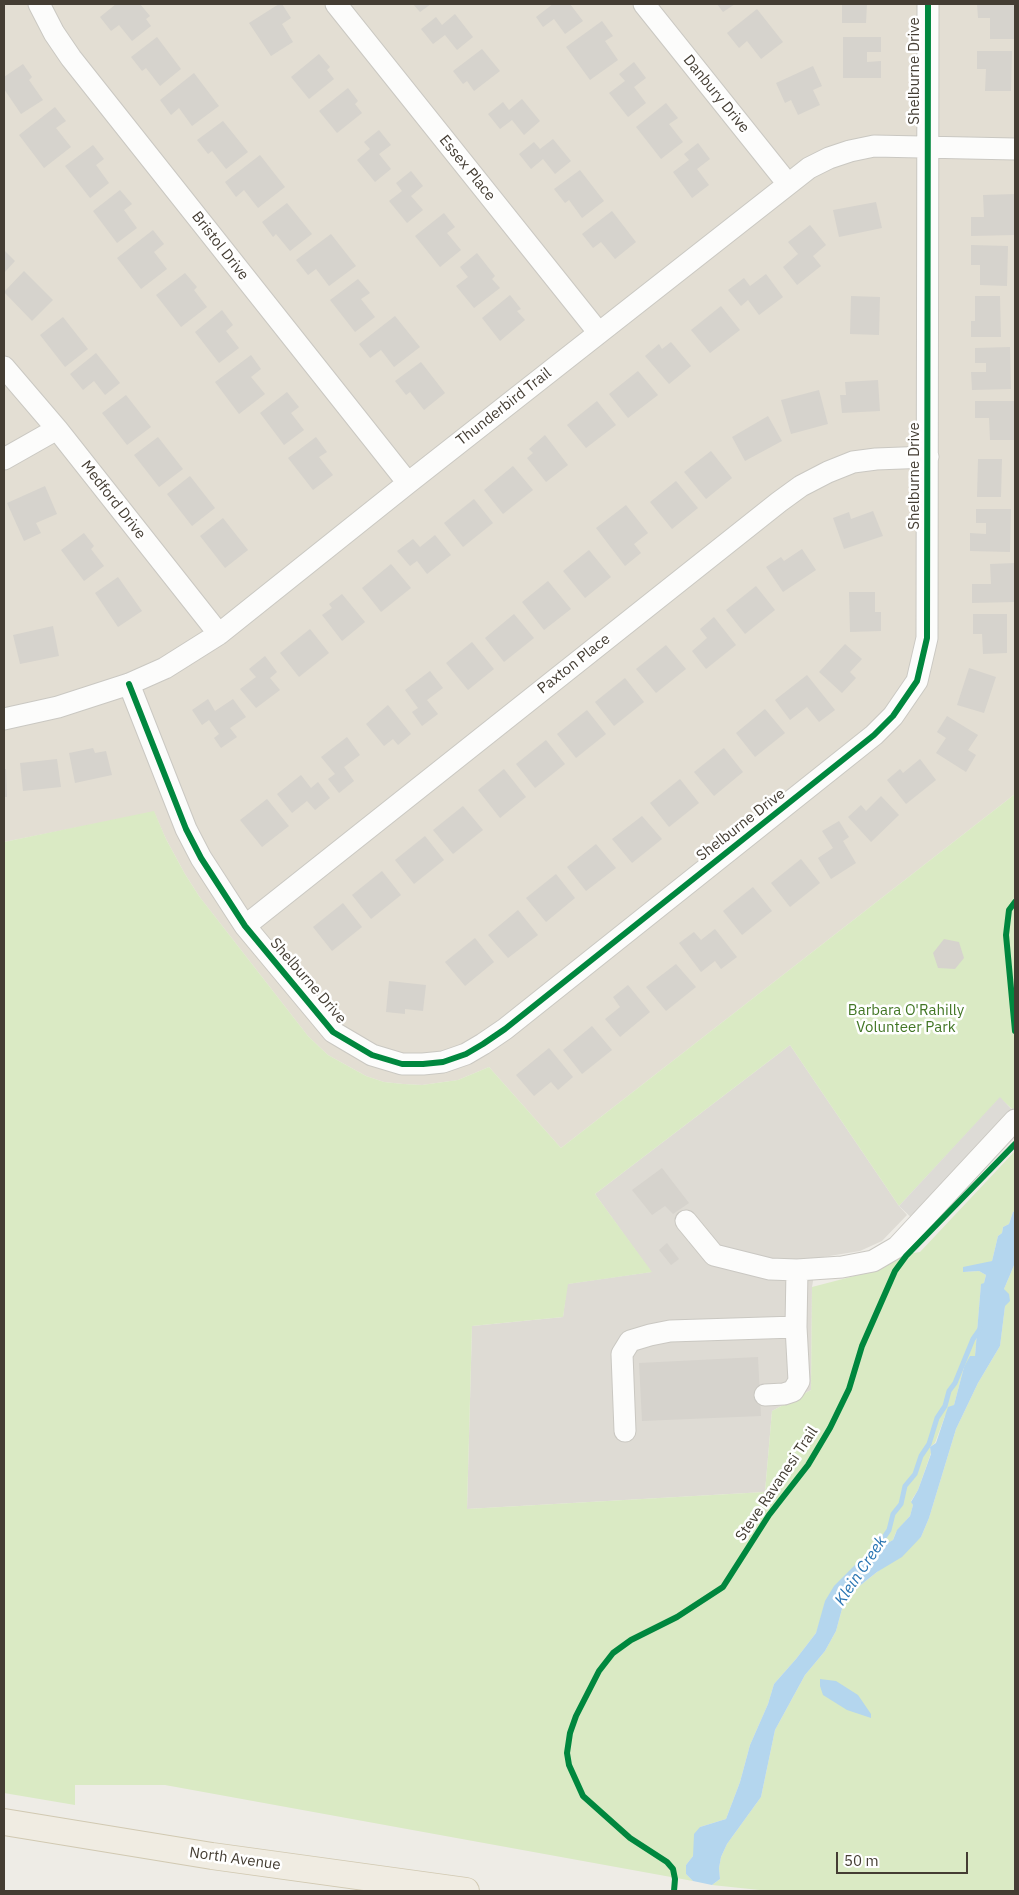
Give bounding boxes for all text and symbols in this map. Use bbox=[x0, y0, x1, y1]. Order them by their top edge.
street label: Shelburne Drive bbox=[906, 17, 924, 125]
street label: Danbury Drive bbox=[679, 51, 753, 137]
street label: Essex Place bbox=[435, 132, 499, 204]
street label: Bristol Drive bbox=[188, 208, 252, 284]
street label: Thunderbird Trail bbox=[453, 364, 555, 450]
street label: Shelburne Drive bbox=[906, 422, 924, 530]
street label: Medford Drive bbox=[77, 457, 149, 543]
street label: Paxton Place bbox=[534, 630, 614, 698]
street label: Shelburne Drive bbox=[693, 785, 789, 865]
street label: Shelburne Drive bbox=[266, 935, 350, 1027]
park label: Barbara O'Rahilly Volunteer Park bbox=[848, 1002, 964, 1037]
street label: Steve Ravanesi Trail bbox=[732, 1423, 822, 1545]
water label: Klein Creek bbox=[831, 1533, 891, 1609]
scale bar bbox=[839, 1842, 972, 1874]
street label: North Avenue bbox=[188, 1844, 282, 1874]
text: 50 m bbox=[844, 1851, 879, 1870]

